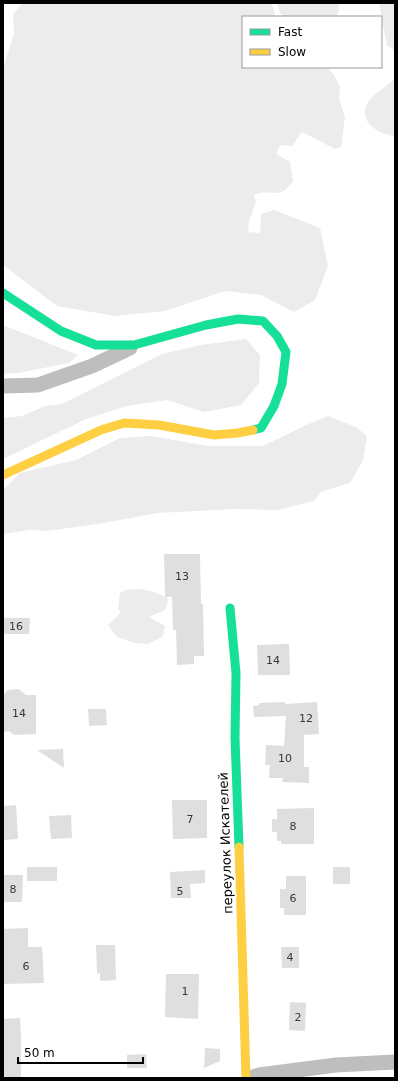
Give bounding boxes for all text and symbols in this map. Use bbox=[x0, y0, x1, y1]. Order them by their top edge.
legend bbox=[242, 16, 382, 68]
text: Fast bbox=[278, 25, 302, 39]
text: Slow bbox=[278, 45, 306, 59]
house number: 13 bbox=[175, 570, 189, 583]
house number: 16 bbox=[9, 620, 23, 633]
house number: 14 bbox=[266, 654, 280, 667]
house number: 14 bbox=[12, 707, 26, 720]
house number: 12 bbox=[299, 712, 313, 725]
house number: 10 bbox=[278, 752, 292, 765]
street label: переулок Искателей bbox=[216, 772, 235, 914]
house number: 7 bbox=[187, 813, 194, 826]
house number: 8 bbox=[290, 820, 297, 833]
house number: 8 bbox=[10, 883, 17, 896]
house number: 5 bbox=[177, 885, 184, 898]
house number: 6 bbox=[290, 892, 297, 905]
house number: 4 bbox=[287, 951, 294, 964]
house number: 6 bbox=[23, 960, 30, 973]
house number: 1 bbox=[182, 985, 189, 998]
house number: 2 bbox=[295, 1011, 302, 1024]
scale bar bbox=[18, 1039, 143, 1065]
text: 50 m bbox=[24, 1046, 55, 1060]

